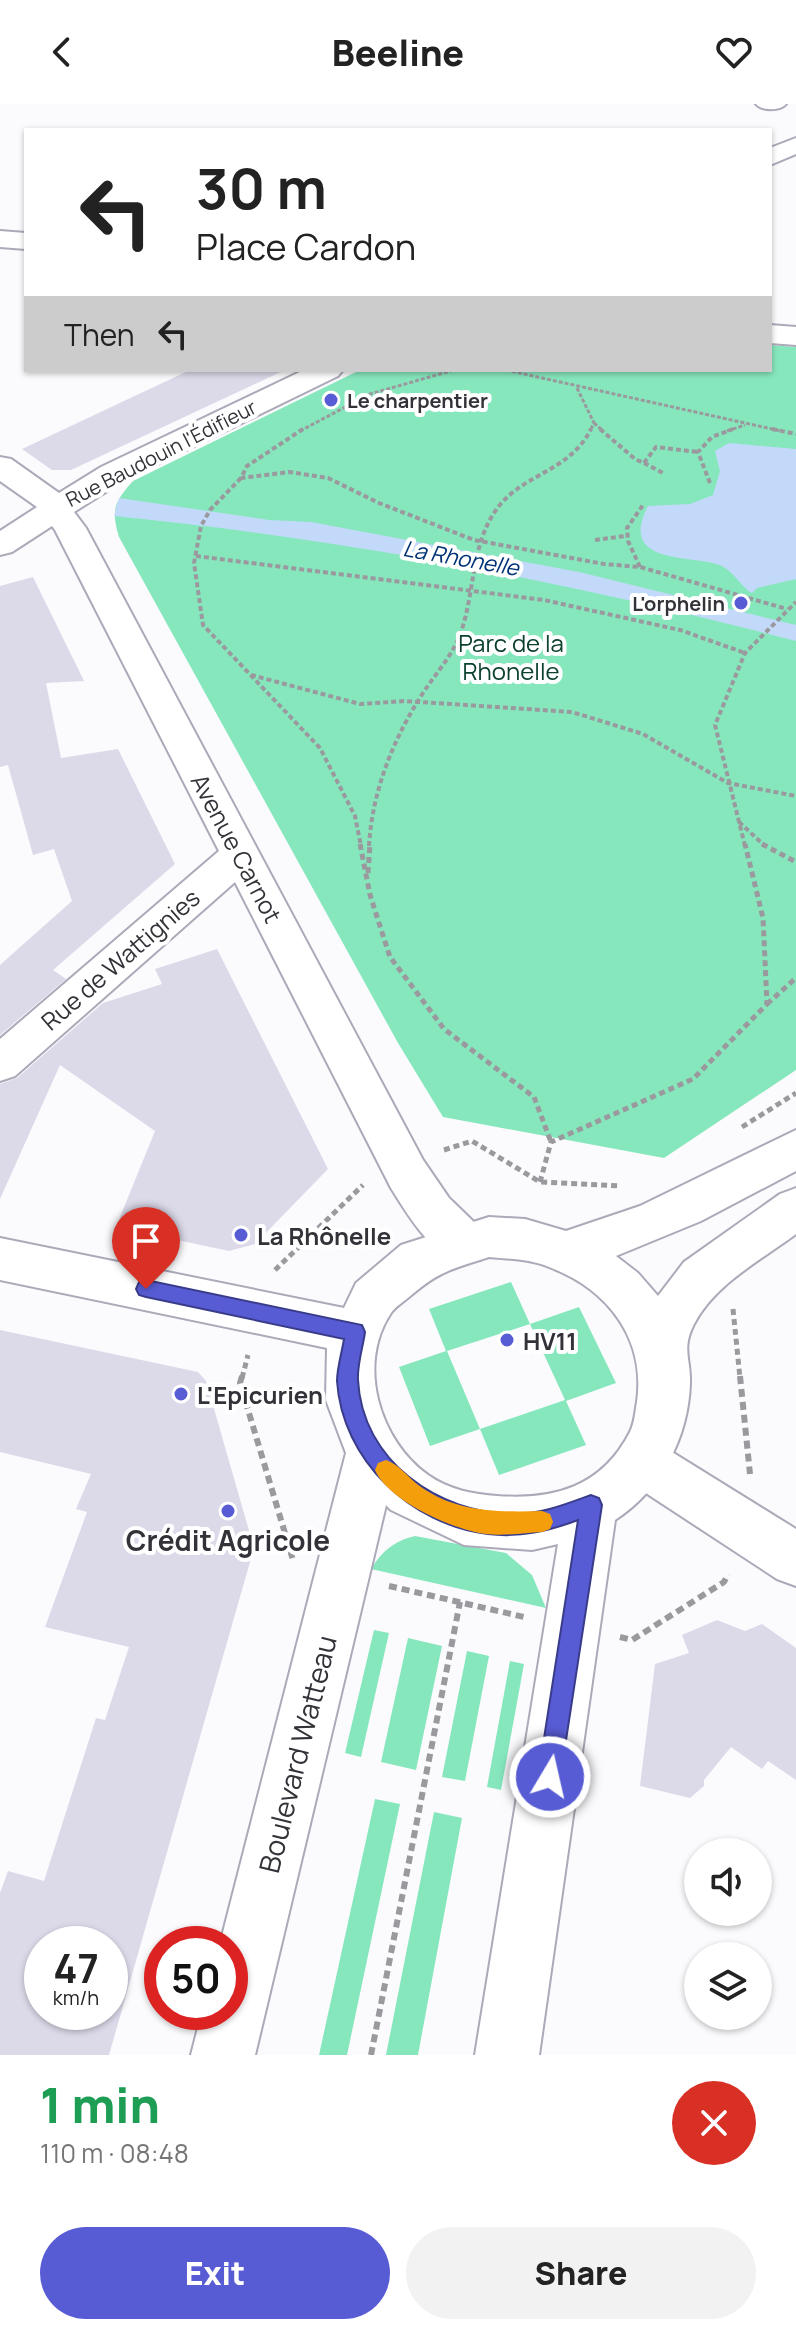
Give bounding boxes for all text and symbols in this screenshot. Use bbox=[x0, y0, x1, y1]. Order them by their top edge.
text: Beeline bbox=[332, 28, 464, 77]
icon: back bbox=[40, 30, 84, 74]
icon: heart bbox=[712, 30, 756, 74]
text: 30 m bbox=[196, 149, 327, 226]
icon: left bbox=[64, 160, 168, 264]
text: Place Cardon bbox=[196, 222, 416, 271]
icon: left bbox=[151, 312, 195, 356]
text: Then bbox=[64, 314, 135, 355]
place label: Le charpentier bbox=[347, 387, 488, 414]
marker: Le charpentier bbox=[322, 391, 340, 409]
street label: Rue Baudouin l'Édifieur bbox=[61, 393, 261, 513]
water label: La Rhonelle bbox=[401, 533, 522, 583]
place label: L'orphelin bbox=[632, 590, 725, 617]
marker: L'orphelin bbox=[732, 594, 750, 612]
park label: Parc de la Rhonelle bbox=[458, 626, 564, 687]
street label: Avenue Carnot bbox=[184, 768, 290, 928]
street label: Rue de Wattignies bbox=[34, 881, 206, 1037]
pin bbox=[112, 1207, 180, 1289]
icon: arrive bbox=[124, 1219, 168, 1263]
place label: La Rhônelle bbox=[257, 1219, 391, 1252]
marker: La Rhônelle bbox=[232, 1226, 250, 1244]
place label: HV11 bbox=[523, 1324, 577, 1357]
marker: HV11 bbox=[498, 1331, 516, 1349]
place label: L'Epicurien bbox=[197, 1378, 323, 1411]
marker: L'Epicurien bbox=[172, 1385, 190, 1403]
marker: Crédit Agricole bbox=[219, 1502, 237, 1520]
place label: Crédit Agricole bbox=[126, 1521, 330, 1559]
street label: Boulevard Watteau bbox=[249, 1631, 345, 1877]
position arrow bbox=[508, 1735, 592, 1819]
map controls bbox=[684, 1838, 772, 2030]
button: sound bbox=[684, 1838, 772, 1926]
speed limit sign: 50 bbox=[144, 1926, 248, 2030]
text: 47 bbox=[53, 1940, 99, 1995]
button: layers bbox=[684, 1942, 772, 2030]
text: km/h bbox=[53, 1984, 99, 2011]
text: 1 min bbox=[40, 2072, 160, 2137]
button: close bbox=[672, 2081, 756, 2165]
text: 110 m · 08:48 bbox=[40, 2135, 189, 2171]
button: Exit bbox=[40, 2227, 390, 2319]
button: Share bbox=[406, 2227, 756, 2319]

